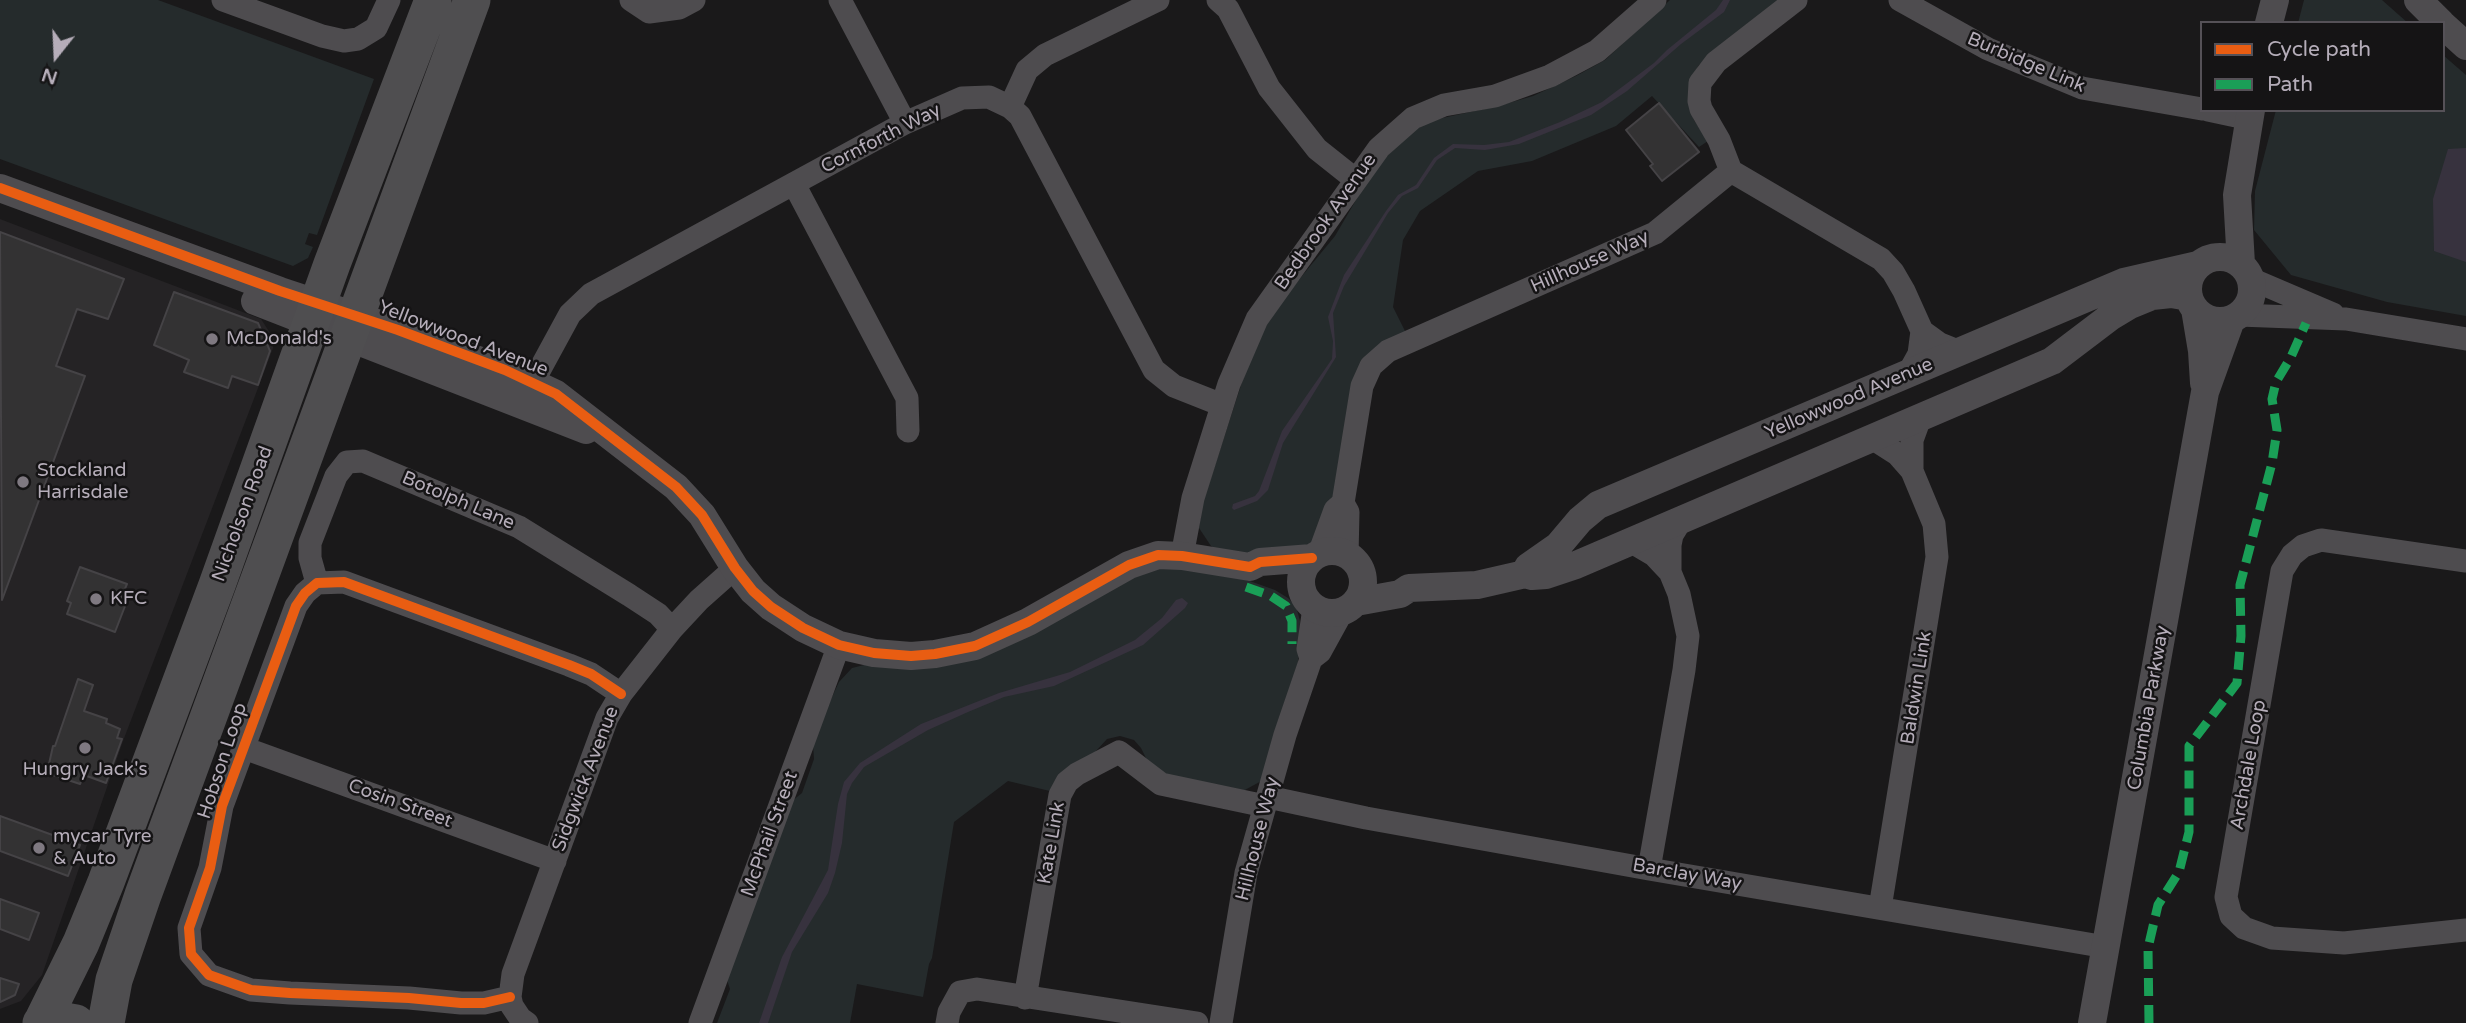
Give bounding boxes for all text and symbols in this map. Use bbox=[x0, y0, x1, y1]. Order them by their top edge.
north arrow bbox=[21, 21, 91, 91]
legend bbox=[2200, 21, 2445, 112]
street label: Burbidge Link bbox=[1964, 28, 2088, 98]
text: Cycle path bbox=[2267, 37, 2371, 62]
text: N bbox=[39, 63, 60, 89]
text: Path bbox=[2267, 72, 2313, 97]
street label: Cornforth Way bbox=[817, 99, 945, 179]
street label: Bedbrook Avenue bbox=[1270, 149, 1382, 295]
street label: Hillhouse Way bbox=[1527, 226, 1653, 298]
street label: Yellowwood Avenue bbox=[375, 296, 551, 382]
place label: McDonald's bbox=[226, 328, 332, 350]
marker: McDonald's bbox=[204, 331, 220, 347]
street label: Yellowwood Avenue bbox=[1762, 353, 1936, 445]
street label: Nicholson Road bbox=[208, 443, 278, 585]
place label: Stockland Harrisdale bbox=[37, 460, 129, 504]
street label: Botolph Lane bbox=[398, 467, 518, 535]
marker: Stockland Harrisdale bbox=[15, 474, 31, 490]
place label: KFC bbox=[110, 588, 147, 610]
marker: KFC bbox=[88, 591, 104, 607]
street label: Columbia Parkway bbox=[2123, 624, 2175, 792]
street label: Baldwin Link bbox=[1897, 630, 1937, 746]
street label: Archdale Loop bbox=[2226, 698, 2272, 832]
street label: Hobson Loop bbox=[193, 700, 253, 822]
street label: Sidgwick Avenue bbox=[548, 703, 624, 855]
marker: Hungry Jack's bbox=[77, 740, 93, 756]
place label: Hungry Jack's bbox=[22, 759, 148, 781]
street label: McPhail Street bbox=[737, 768, 803, 900]
street label: Cosin Street bbox=[345, 775, 455, 833]
street label: Hillhouse Way bbox=[1232, 775, 1284, 903]
street label: Kate Link bbox=[1034, 800, 1070, 886]
place label: mycar Tyre & Auto bbox=[53, 826, 152, 870]
marker: mycar Tyre & Auto bbox=[31, 840, 47, 856]
street label: Barclay Way bbox=[1631, 854, 1743, 896]

